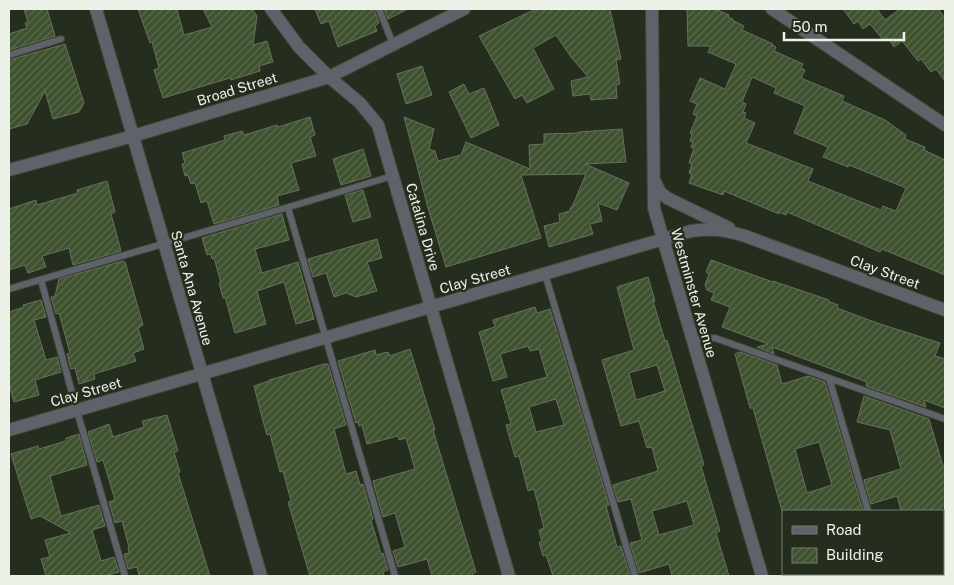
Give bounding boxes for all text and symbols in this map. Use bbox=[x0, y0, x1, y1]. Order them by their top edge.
scale bar bbox=[784, 10, 904, 42]
text: 50 m bbox=[792, 18, 827, 35]
street label: Broad Street bbox=[195, 69, 279, 109]
street label: Catalina Drive bbox=[403, 181, 443, 273]
street label: Westminster Avenue bbox=[668, 227, 720, 360]
street label: Santa Ana Avenue bbox=[168, 229, 216, 347]
street label: Clay Street bbox=[848, 252, 922, 292]
street label: Clay Street bbox=[438, 261, 512, 297]
street label: Clay Street bbox=[49, 374, 123, 410]
legend bbox=[782, 510, 944, 575]
text: Road bbox=[826, 521, 862, 538]
text: Building bbox=[826, 546, 884, 563]

